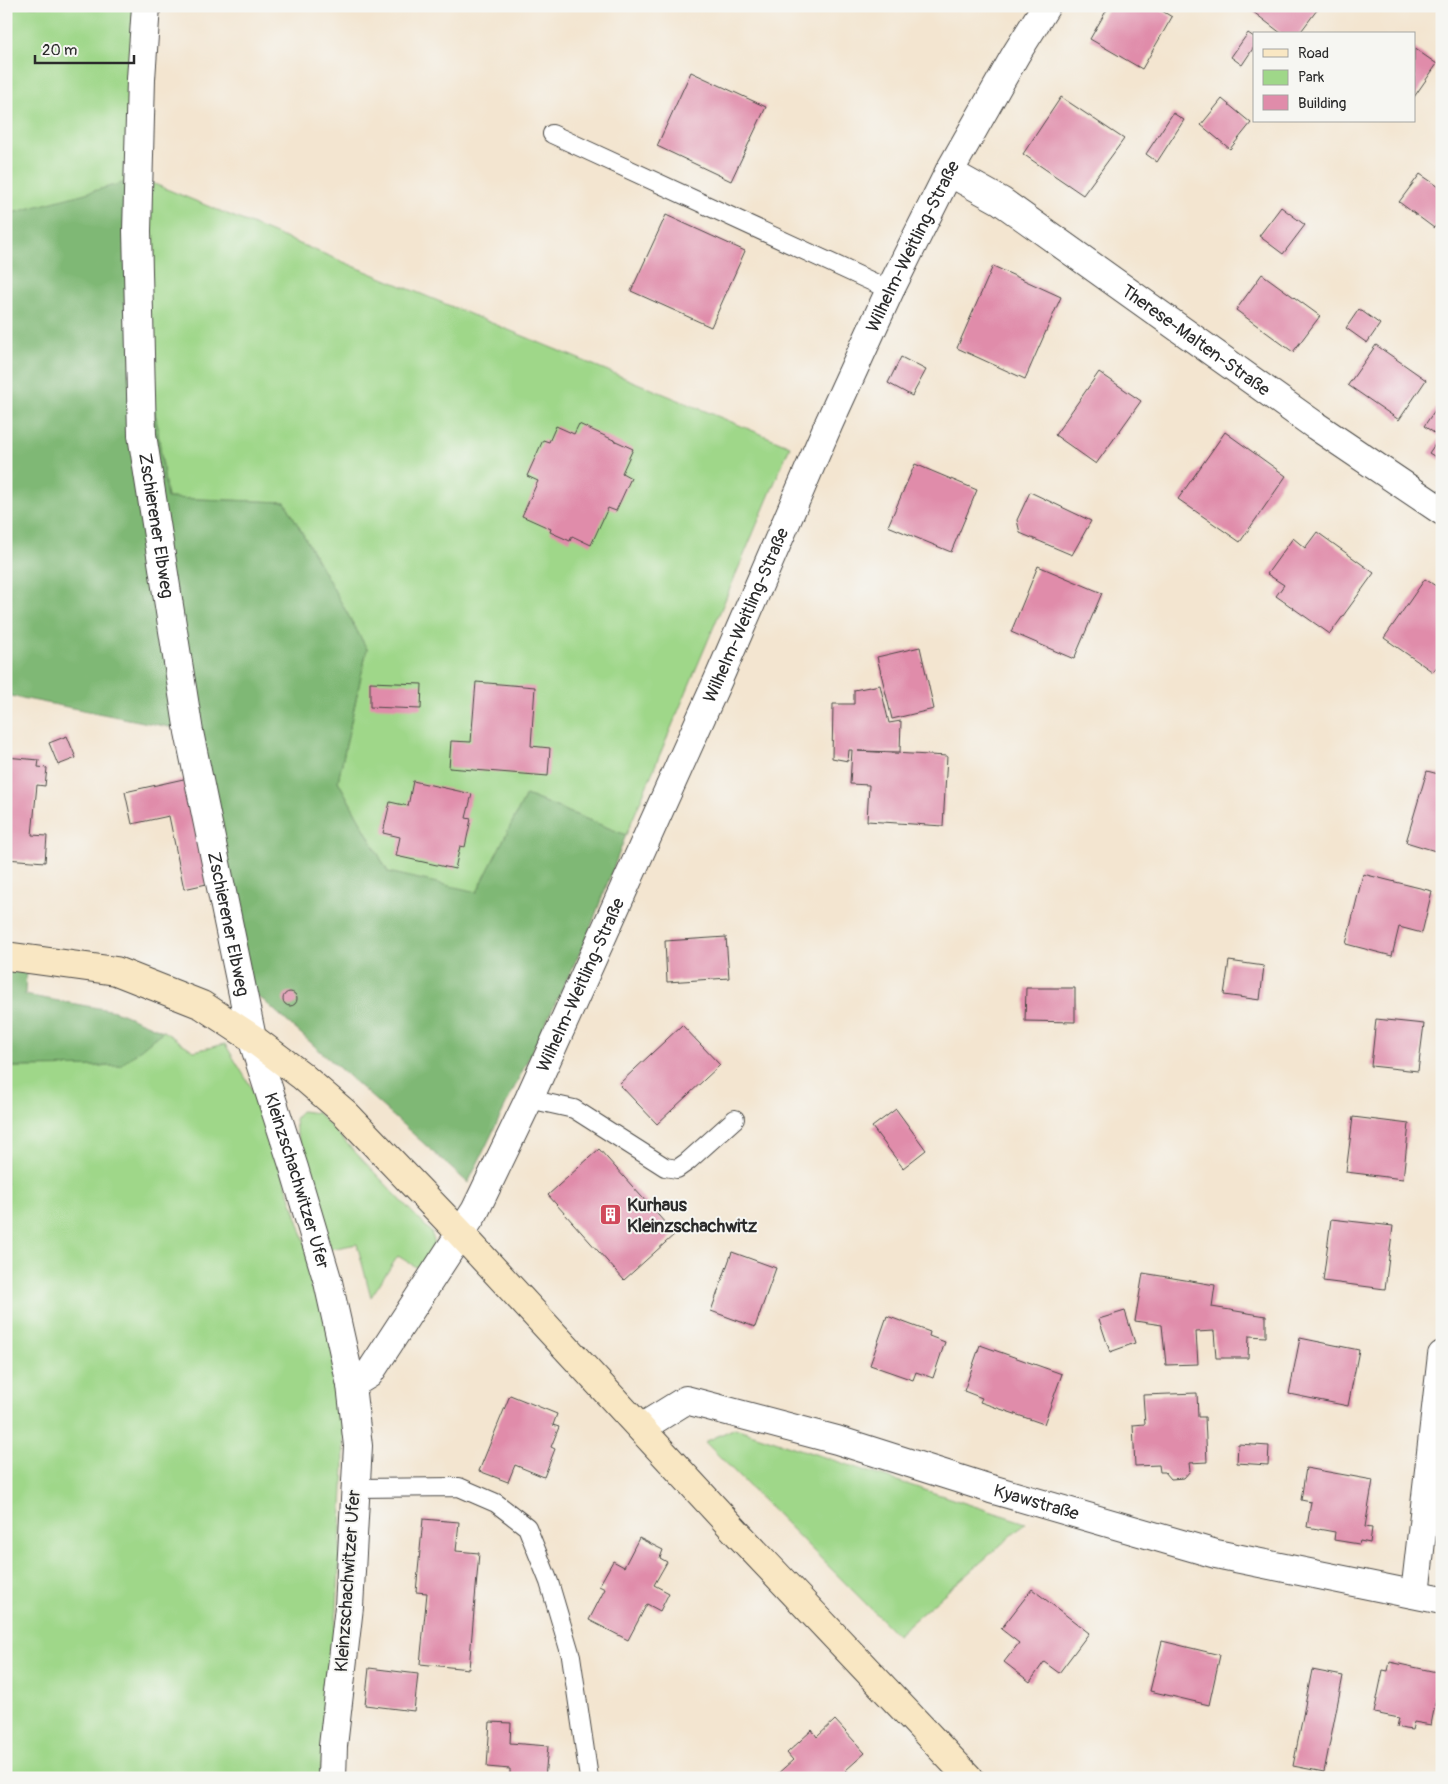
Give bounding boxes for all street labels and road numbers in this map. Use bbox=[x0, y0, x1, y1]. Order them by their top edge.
street label: Wilhelm-Weitling-Straße bbox=[861, 156, 965, 336]
street label: Therese-Malten-Straße bbox=[1117, 279, 1275, 401]
street label: Zschierener Elbweg bbox=[134, 451, 179, 600]
street label: Wilhelm-Weitling-Straße bbox=[698, 524, 794, 706]
street label: Zschierener Elbweg bbox=[202, 850, 255, 998]
street label: Wilhelm-Weitling-Straße bbox=[531, 894, 630, 1076]
street label: Kleinzschachwitzer Ufer bbox=[259, 1090, 335, 1272]
street label: Kyawstraße bbox=[991, 1479, 1082, 1525]
street label: Kleinzschachwitzer Ufer bbox=[330, 1488, 366, 1673]

